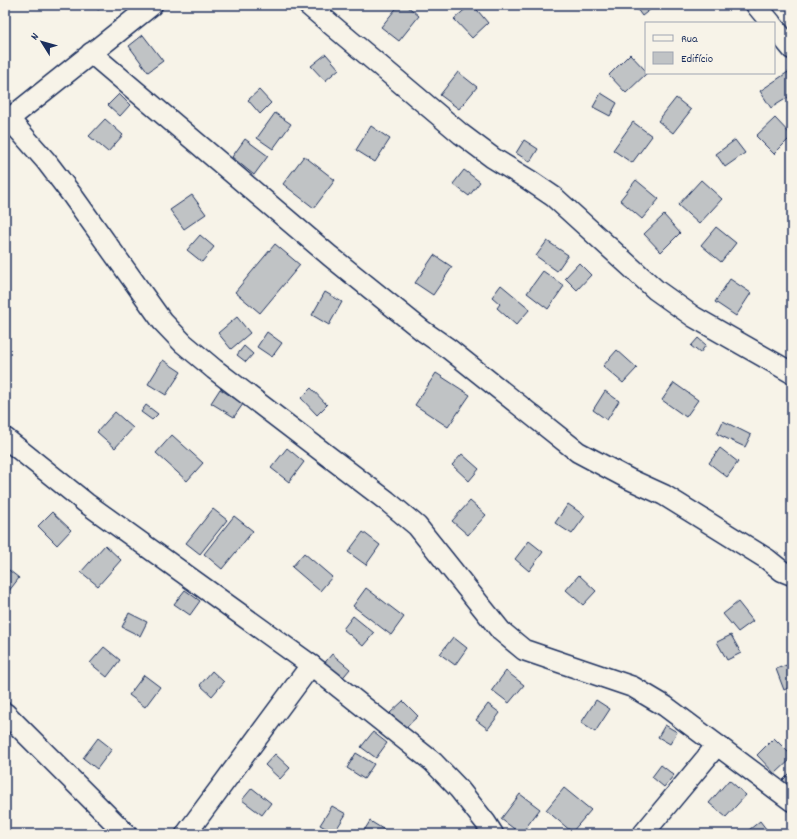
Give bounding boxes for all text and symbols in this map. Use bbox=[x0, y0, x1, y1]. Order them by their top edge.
north arrow bbox=[22, 22, 62, 62]
legend bbox=[645, 22, 775, 74]
text: N bbox=[28, 30, 44, 44]
text: Rua bbox=[681, 31, 698, 48]
text: Edifício bbox=[681, 51, 713, 68]

